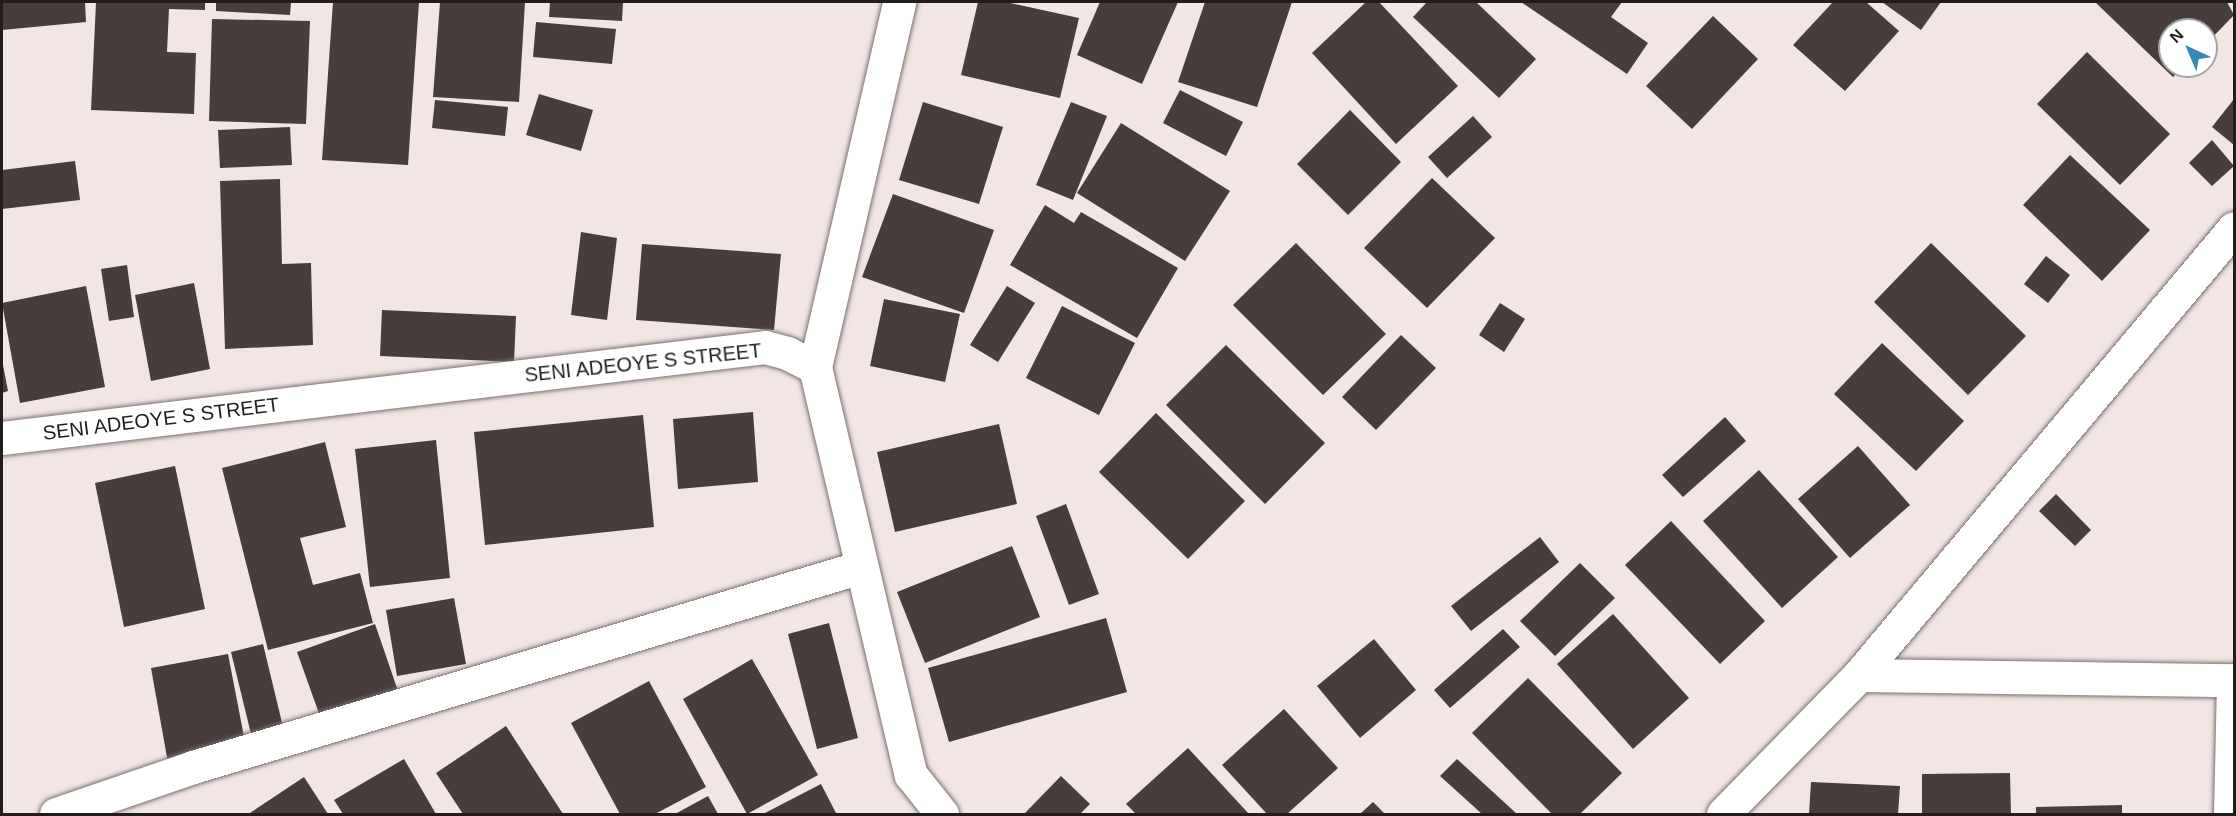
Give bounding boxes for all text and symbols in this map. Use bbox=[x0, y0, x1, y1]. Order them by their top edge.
north arrow bbox=[2158, 18, 2218, 78]
text: N bbox=[2166, 26, 2187, 46]
street label: SENI ADEOYE S STREET bbox=[523, 339, 763, 387]
street label: SENI ADEOYE S STREET bbox=[41, 393, 281, 445]

